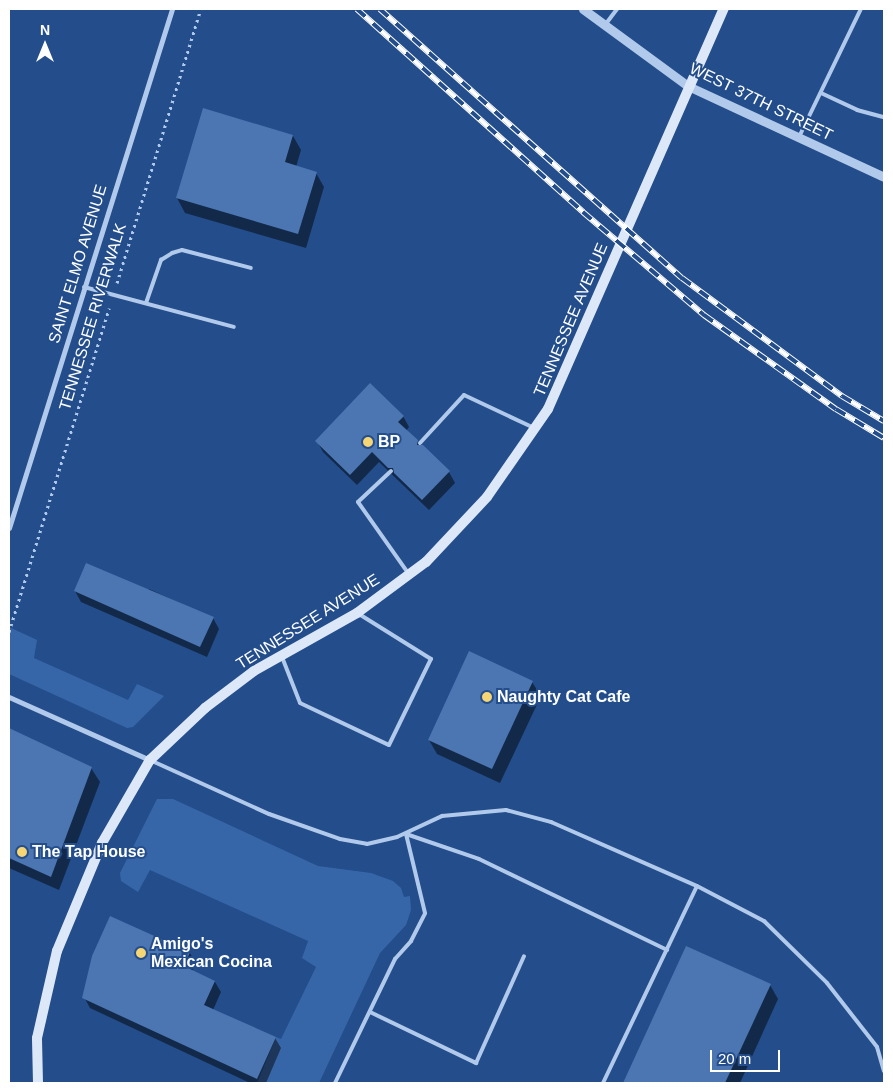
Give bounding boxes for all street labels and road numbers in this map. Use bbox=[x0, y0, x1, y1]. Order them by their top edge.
street label: WEST 37TH STREET bbox=[686, 59, 836, 145]
street label: SAINT ELMO AVENUE bbox=[45, 182, 111, 346]
street label: TENNESSEE RIVERWALK bbox=[55, 221, 131, 413]
street label: TENNESSEE AVENUE bbox=[530, 240, 612, 400]
street label: TENNESSEE AVENUE bbox=[233, 570, 383, 674]

